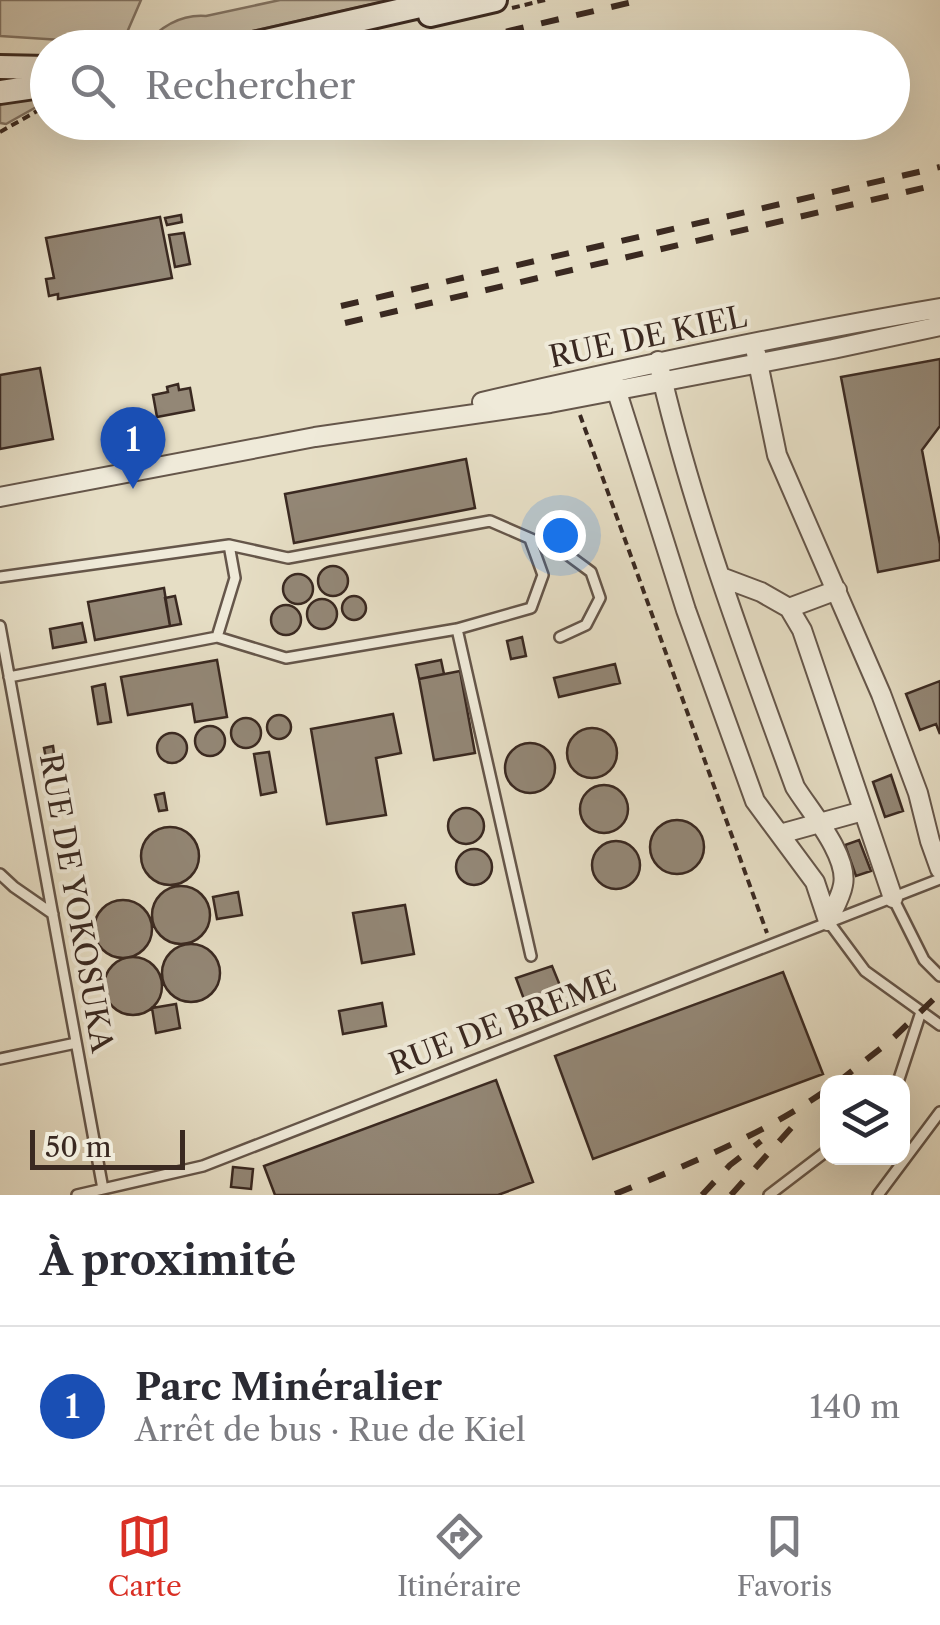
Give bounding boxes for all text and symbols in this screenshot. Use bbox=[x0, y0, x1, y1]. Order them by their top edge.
search box bbox=[30, 30, 910, 140]
icon: search bbox=[65, 58, 120, 113]
text: Rechercher bbox=[145, 62, 355, 109]
street label: RUE DE KIEL bbox=[546, 297, 750, 376]
pin: 1 bbox=[100, 406, 166, 489]
your location bbox=[535, 510, 586, 561]
street label: RUE DE YOKOSUKA bbox=[32, 751, 121, 1056]
street label: RUE DE BREME bbox=[384, 962, 622, 1083]
map controls bbox=[820, 1075, 910, 1165]
button: layers bbox=[820, 1075, 910, 1165]
scale bar bbox=[30, 1125, 185, 1170]
text: 50 m bbox=[45, 1130, 112, 1164]
text: À proximité bbox=[40, 1234, 296, 1286]
text: Parc Minéralier bbox=[135, 1363, 442, 1410]
text: 1 bbox=[65, 1387, 80, 1426]
text: 140 m bbox=[809, 1387, 900, 1426]
text: Arrêt de bus · Rue de Kiel bbox=[135, 1410, 526, 1449]
tab: Carte bbox=[108, 1509, 182, 1603]
tab: Itinéraire bbox=[397, 1509, 521, 1603]
tab: Favoris bbox=[737, 1509, 832, 1603]

